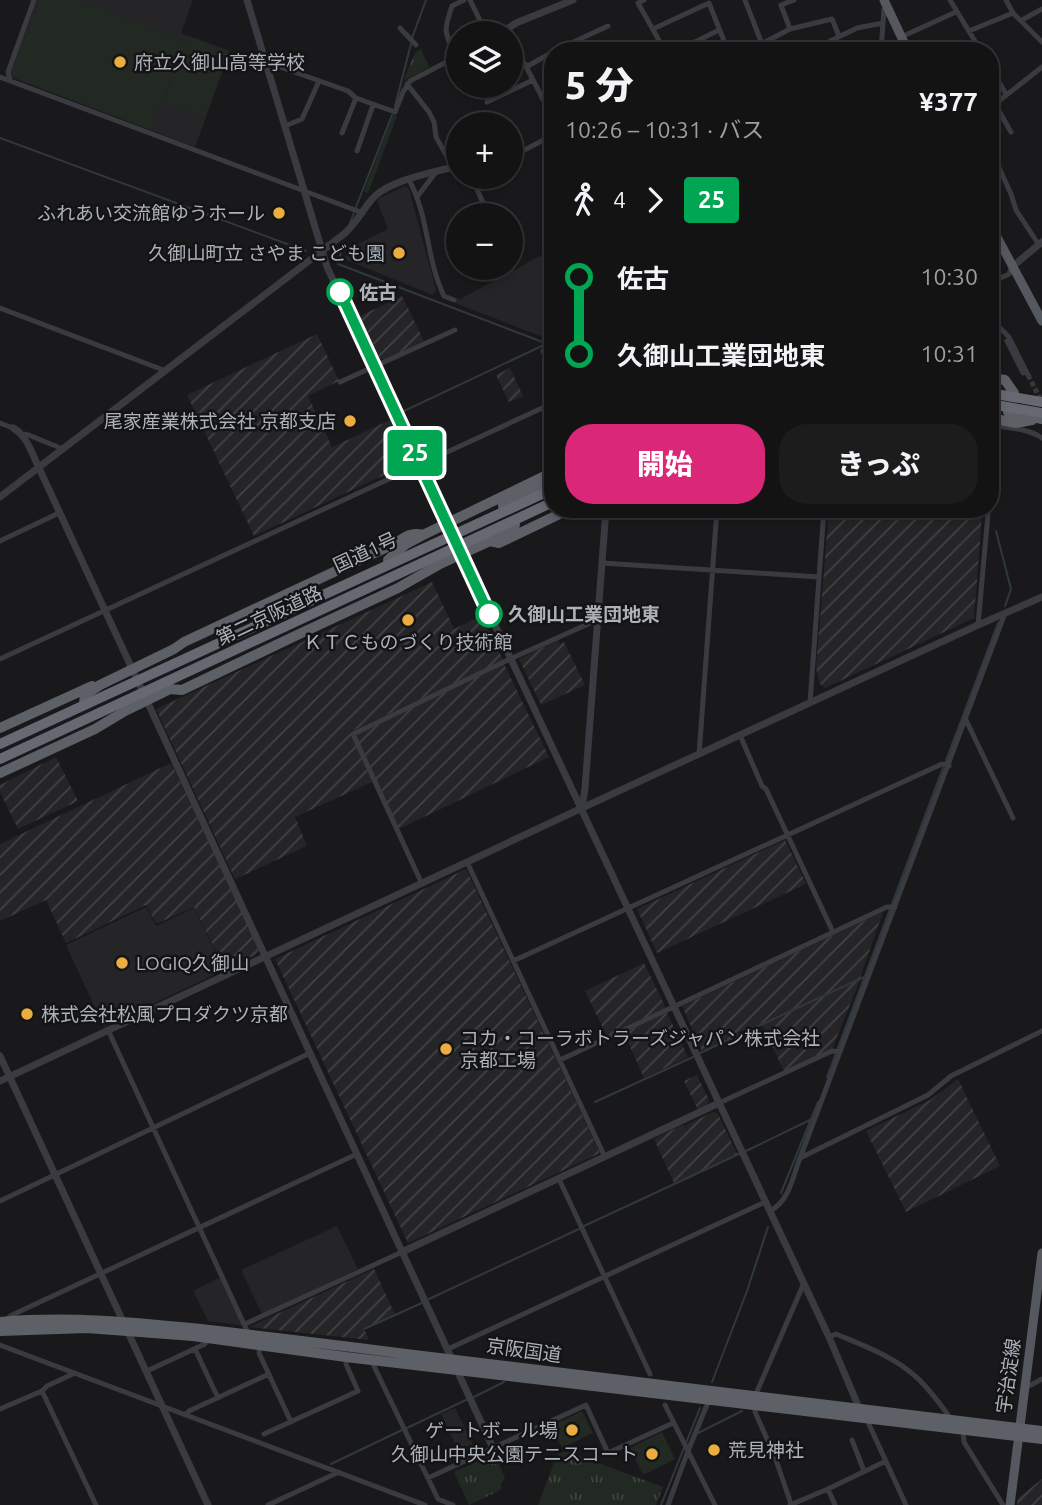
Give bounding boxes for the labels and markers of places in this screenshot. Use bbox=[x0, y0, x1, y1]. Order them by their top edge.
place label: 府立久御山高等学校 bbox=[134, 51, 305, 73]
marker: 府立久御山高等学校 bbox=[112, 54, 128, 70]
place label: ふれあい交流館ゆうホール bbox=[37, 202, 265, 224]
marker: ふれあい交流館ゆうホール bbox=[271, 205, 287, 221]
place label: 久御山町立 さやま こども園 bbox=[148, 242, 385, 264]
marker: 久御山町立 さやま こども園 bbox=[391, 245, 407, 261]
marker: 佐古 bbox=[327, 279, 353, 305]
place label: 佐古 bbox=[359, 281, 397, 303]
place label: 尾家産業株式会社 京都支店 bbox=[104, 410, 336, 432]
marker: 尾家産業株式会社 京都支店 bbox=[342, 413, 358, 429]
marker: 久御山工業団地東 bbox=[476, 601, 502, 627]
place label: 久御山工業団地東 bbox=[508, 603, 660, 625]
marker: ＫＴＣものづくり技術館 bbox=[400, 612, 416, 628]
place label: ＫＴＣものづくり技術館 bbox=[303, 631, 513, 653]
place label: LOGIQ久御山 bbox=[136, 952, 249, 974]
marker: LOGIQ久御山 bbox=[114, 955, 130, 971]
place label: 株式会社松風プロダクツ京都 bbox=[41, 1003, 288, 1025]
marker: 株式会社松風プロダクツ京都 bbox=[19, 1006, 35, 1022]
place label: コカ・コーラボトラーズジャパン株式会社 京都工場 bbox=[460, 1027, 820, 1071]
marker: コカ・コーラボトラーズジャパン株式会社 京都工場 bbox=[438, 1041, 454, 1057]
place label: ゲートボール場 bbox=[425, 1419, 558, 1441]
marker: ゲートボール場 bbox=[564, 1422, 580, 1438]
place label: 荒見神社 bbox=[728, 1439, 804, 1461]
marker: 荒見神社 bbox=[706, 1442, 722, 1458]
place label: 久御山中央公園テニスコート bbox=[391, 1443, 638, 1465]
marker: 久御山中央公園テニスコート bbox=[644, 1446, 660, 1462]

